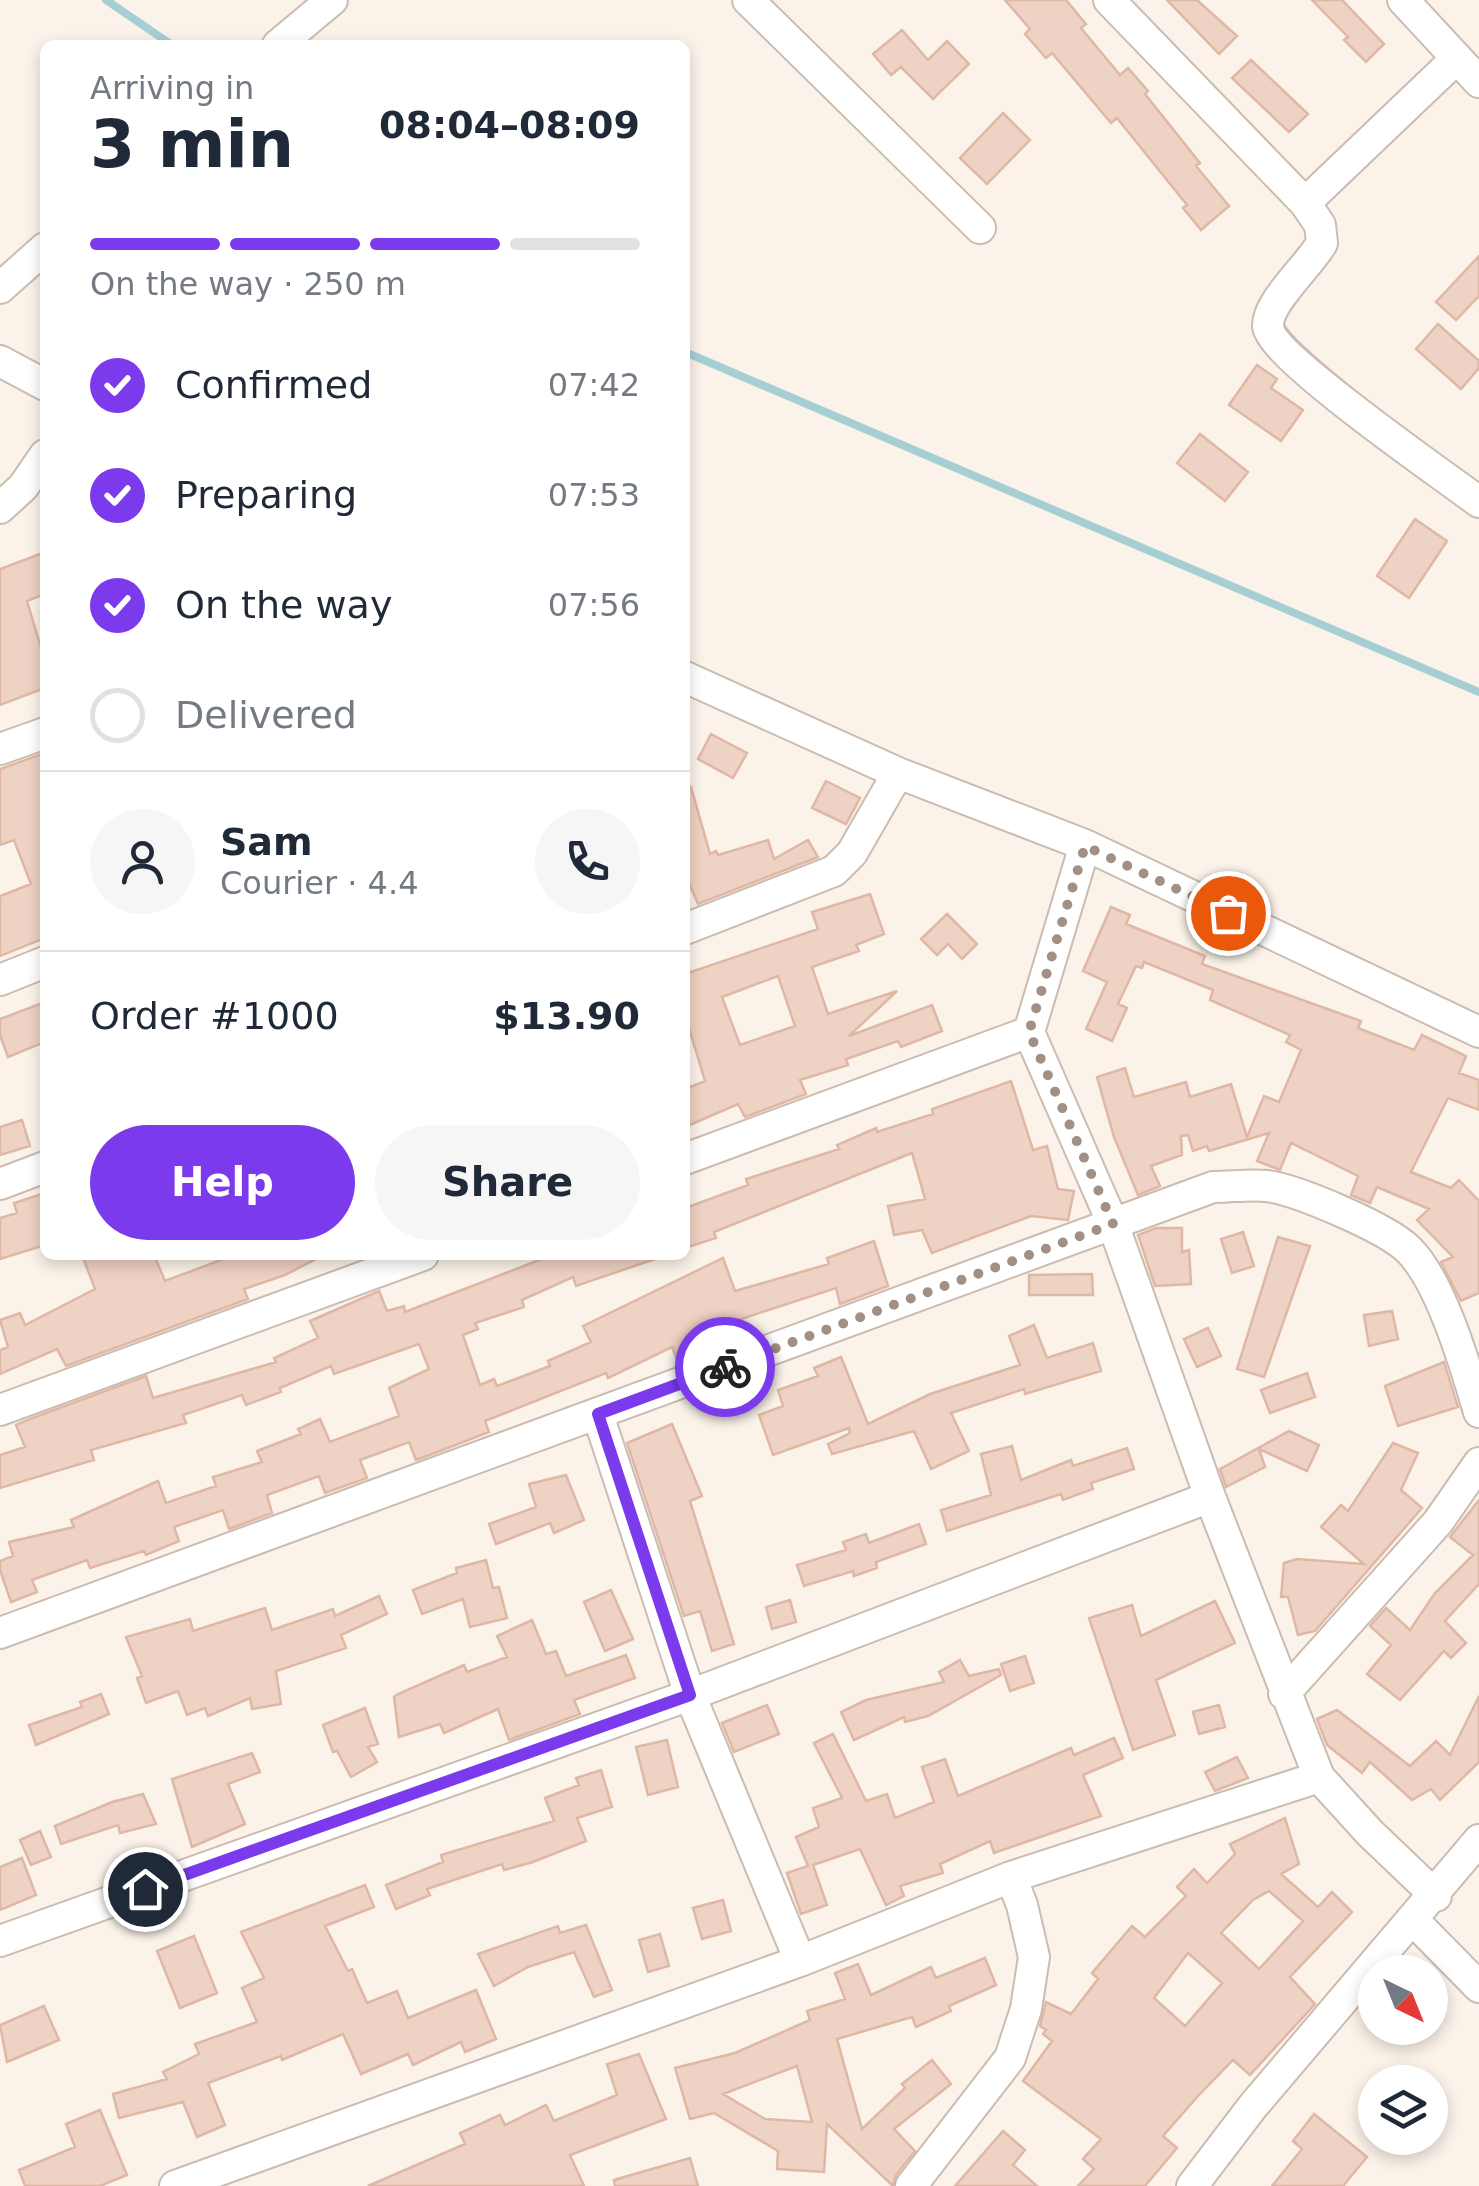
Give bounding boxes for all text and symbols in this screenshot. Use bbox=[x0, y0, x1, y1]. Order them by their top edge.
text: Arriving in bbox=[90, 69, 254, 107]
text: 08:04–08:09 bbox=[379, 103, 640, 147]
text: 3 min bbox=[90, 107, 294, 182]
text: On the way · 250 m bbox=[90, 265, 406, 303]
icon: check bbox=[90, 358, 145, 413]
text: Confirmed bbox=[175, 363, 372, 407]
text: 07:42 bbox=[548, 366, 640, 404]
icon: check bbox=[90, 468, 145, 523]
text: Preparing bbox=[175, 473, 357, 517]
text: 07:53 bbox=[548, 476, 640, 514]
icon: check bbox=[90, 578, 145, 633]
text: On the way bbox=[175, 583, 392, 627]
text: 07:56 bbox=[548, 586, 640, 624]
text: Delivered bbox=[175, 693, 357, 737]
button: person bbox=[90, 809, 195, 914]
button: phone bbox=[535, 809, 640, 914]
text: Sam bbox=[220, 820, 313, 864]
text: Courier · 4.4 bbox=[220, 864, 419, 902]
pin bbox=[1186, 871, 1271, 956]
icon: bag bbox=[1201, 886, 1256, 941]
text: Order #1000 bbox=[90, 994, 339, 1038]
text: $13.90 bbox=[493, 994, 640, 1038]
button: Help bbox=[90, 1125, 355, 1240]
button: Share bbox=[375, 1125, 640, 1240]
courier bbox=[675, 1317, 775, 1417]
icon: bike bbox=[698, 1340, 753, 1395]
pin bbox=[103, 1847, 188, 1932]
icon: home bbox=[118, 1862, 173, 1917]
north arrow bbox=[1358, 1955, 1448, 2045]
map controls bbox=[1358, 1955, 1448, 2155]
button: layers bbox=[1358, 2065, 1448, 2155]

